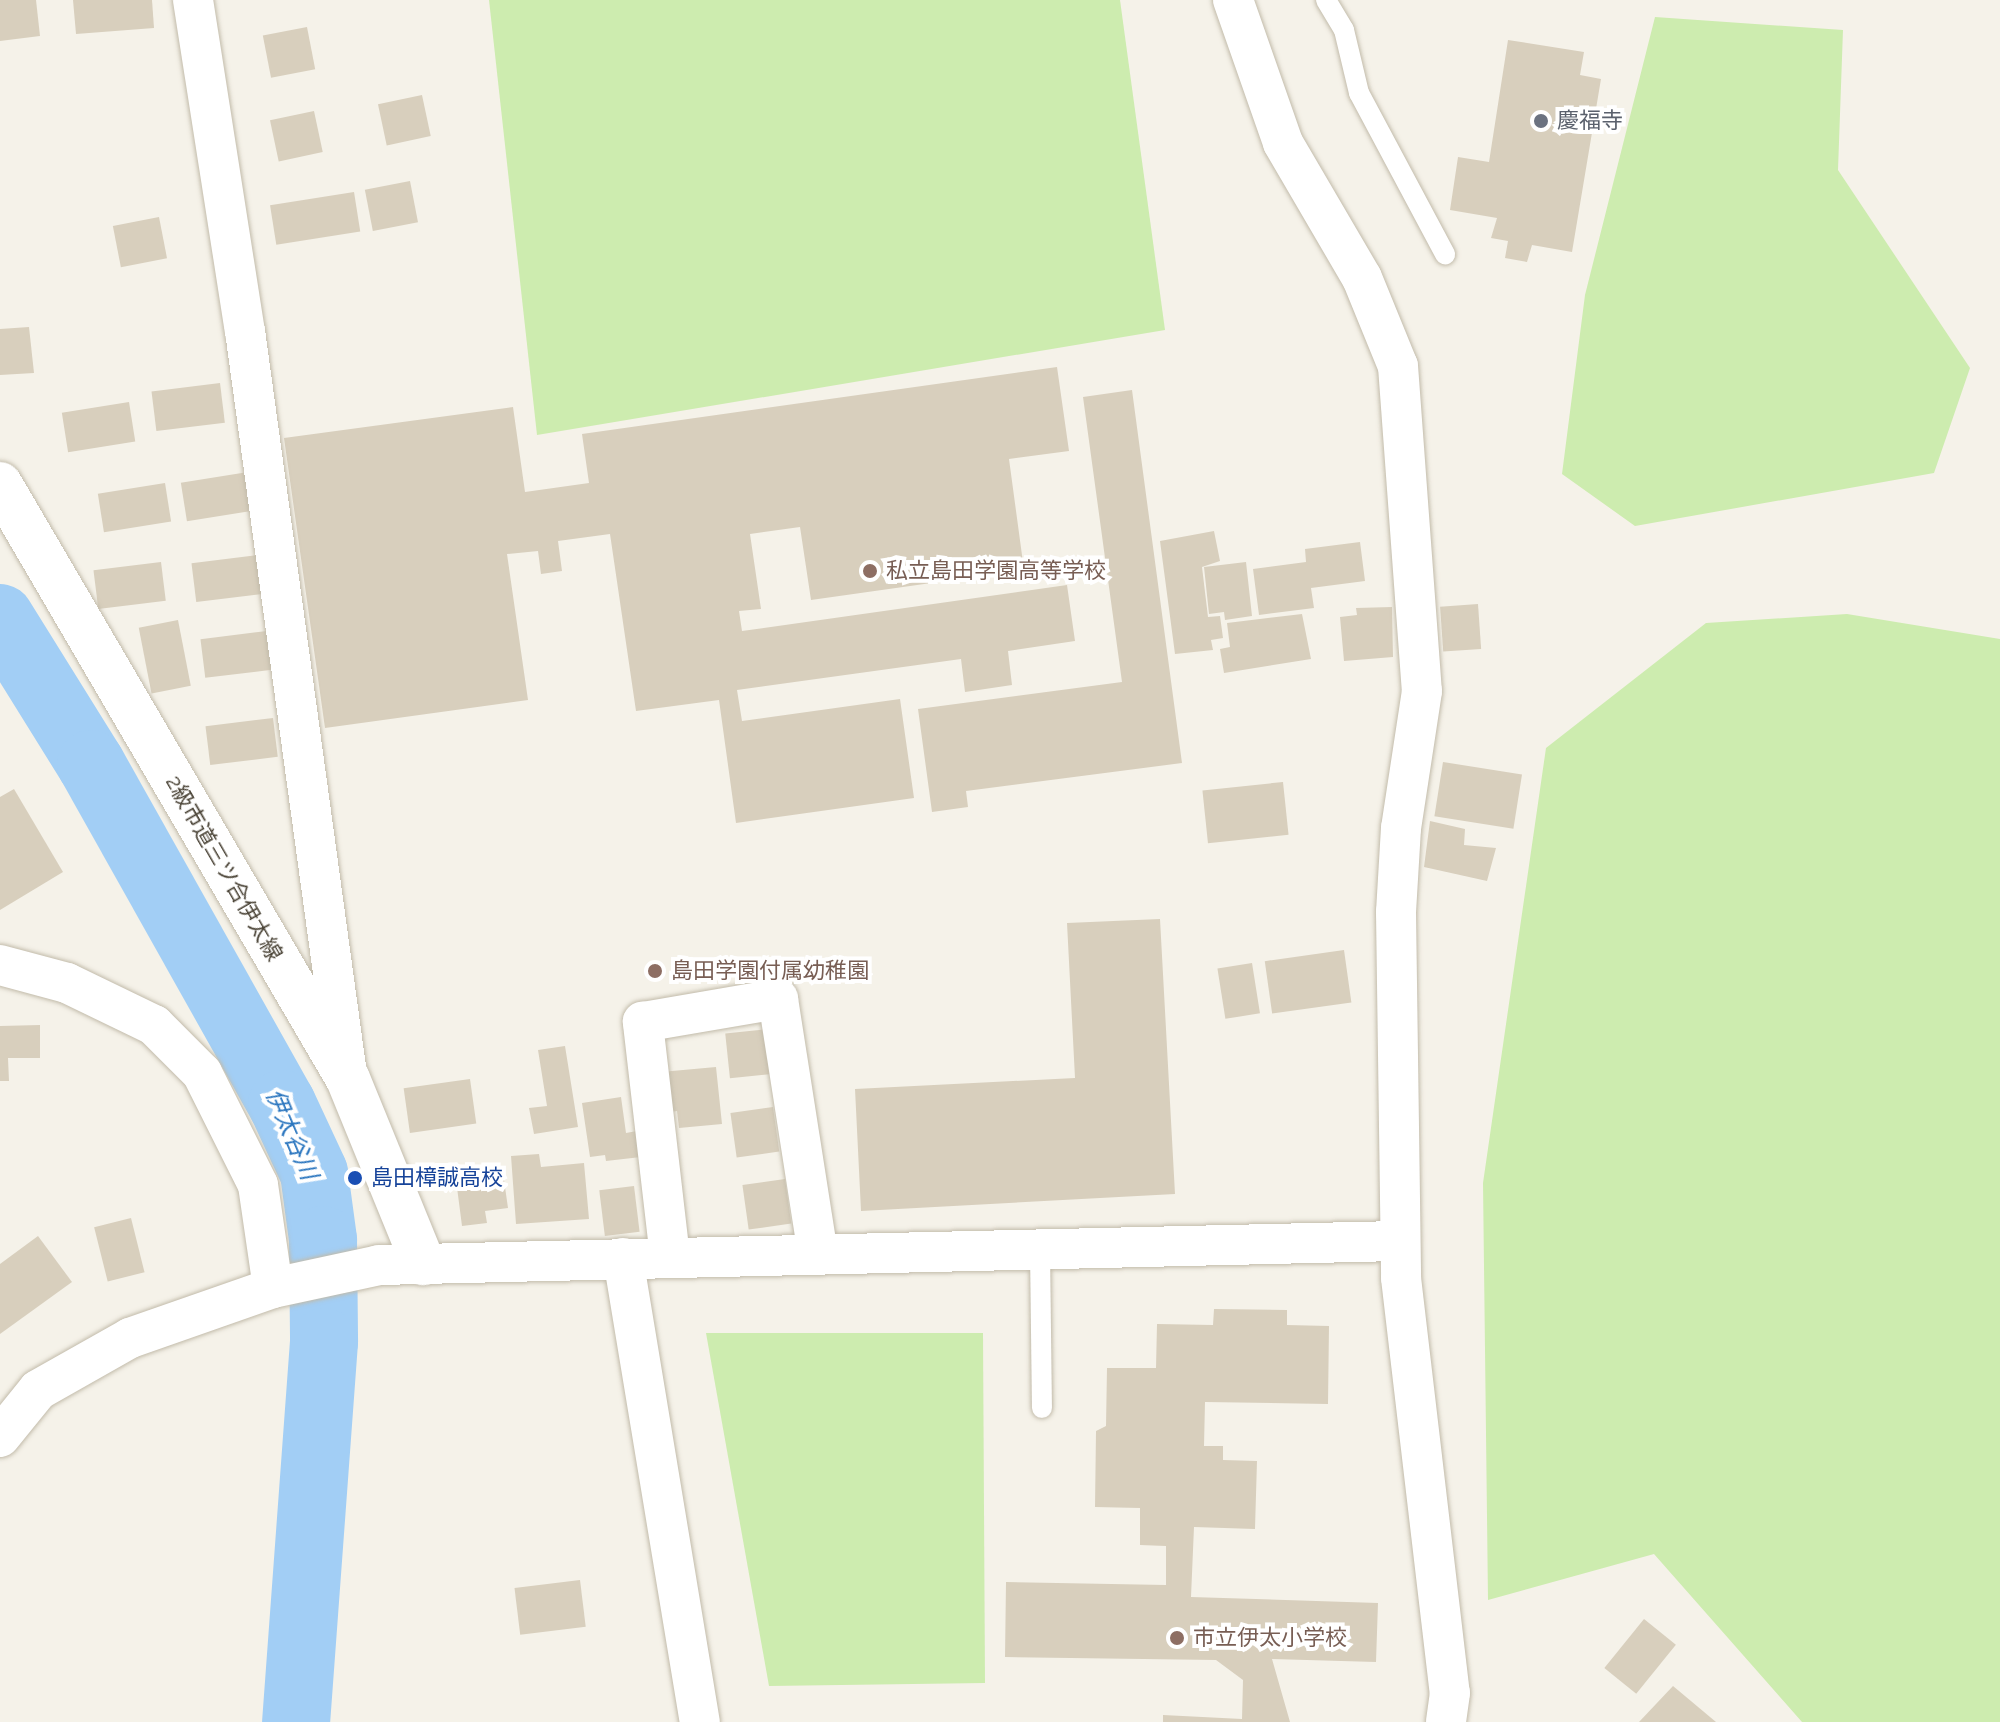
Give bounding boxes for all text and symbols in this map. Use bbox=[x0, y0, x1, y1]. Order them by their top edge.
place label: 慶福寺 bbox=[1557, 108, 1623, 134]
marker: 慶福寺 bbox=[1532, 112, 1550, 130]
place label: 私立島田学園高等学校 bbox=[886, 558, 1106, 584]
marker: 私立島田学園高等学校 bbox=[861, 562, 879, 580]
street label: 2級市道三ツ合伊太線 bbox=[160, 771, 288, 965]
place label: 島田学園付属幼稚園 bbox=[671, 958, 869, 984]
marker: 島田学園付属幼稚園 bbox=[646, 962, 664, 980]
water label: 伊太谷川 bbox=[260, 1084, 324, 1184]
place label: 島田樟誠高校 bbox=[371, 1165, 503, 1191]
marker: 島田樟誠高校 bbox=[346, 1169, 364, 1187]
place label: 市立伊太小学校 bbox=[1193, 1625, 1347, 1651]
marker: 市立伊太小学校 bbox=[1168, 1629, 1186, 1647]

